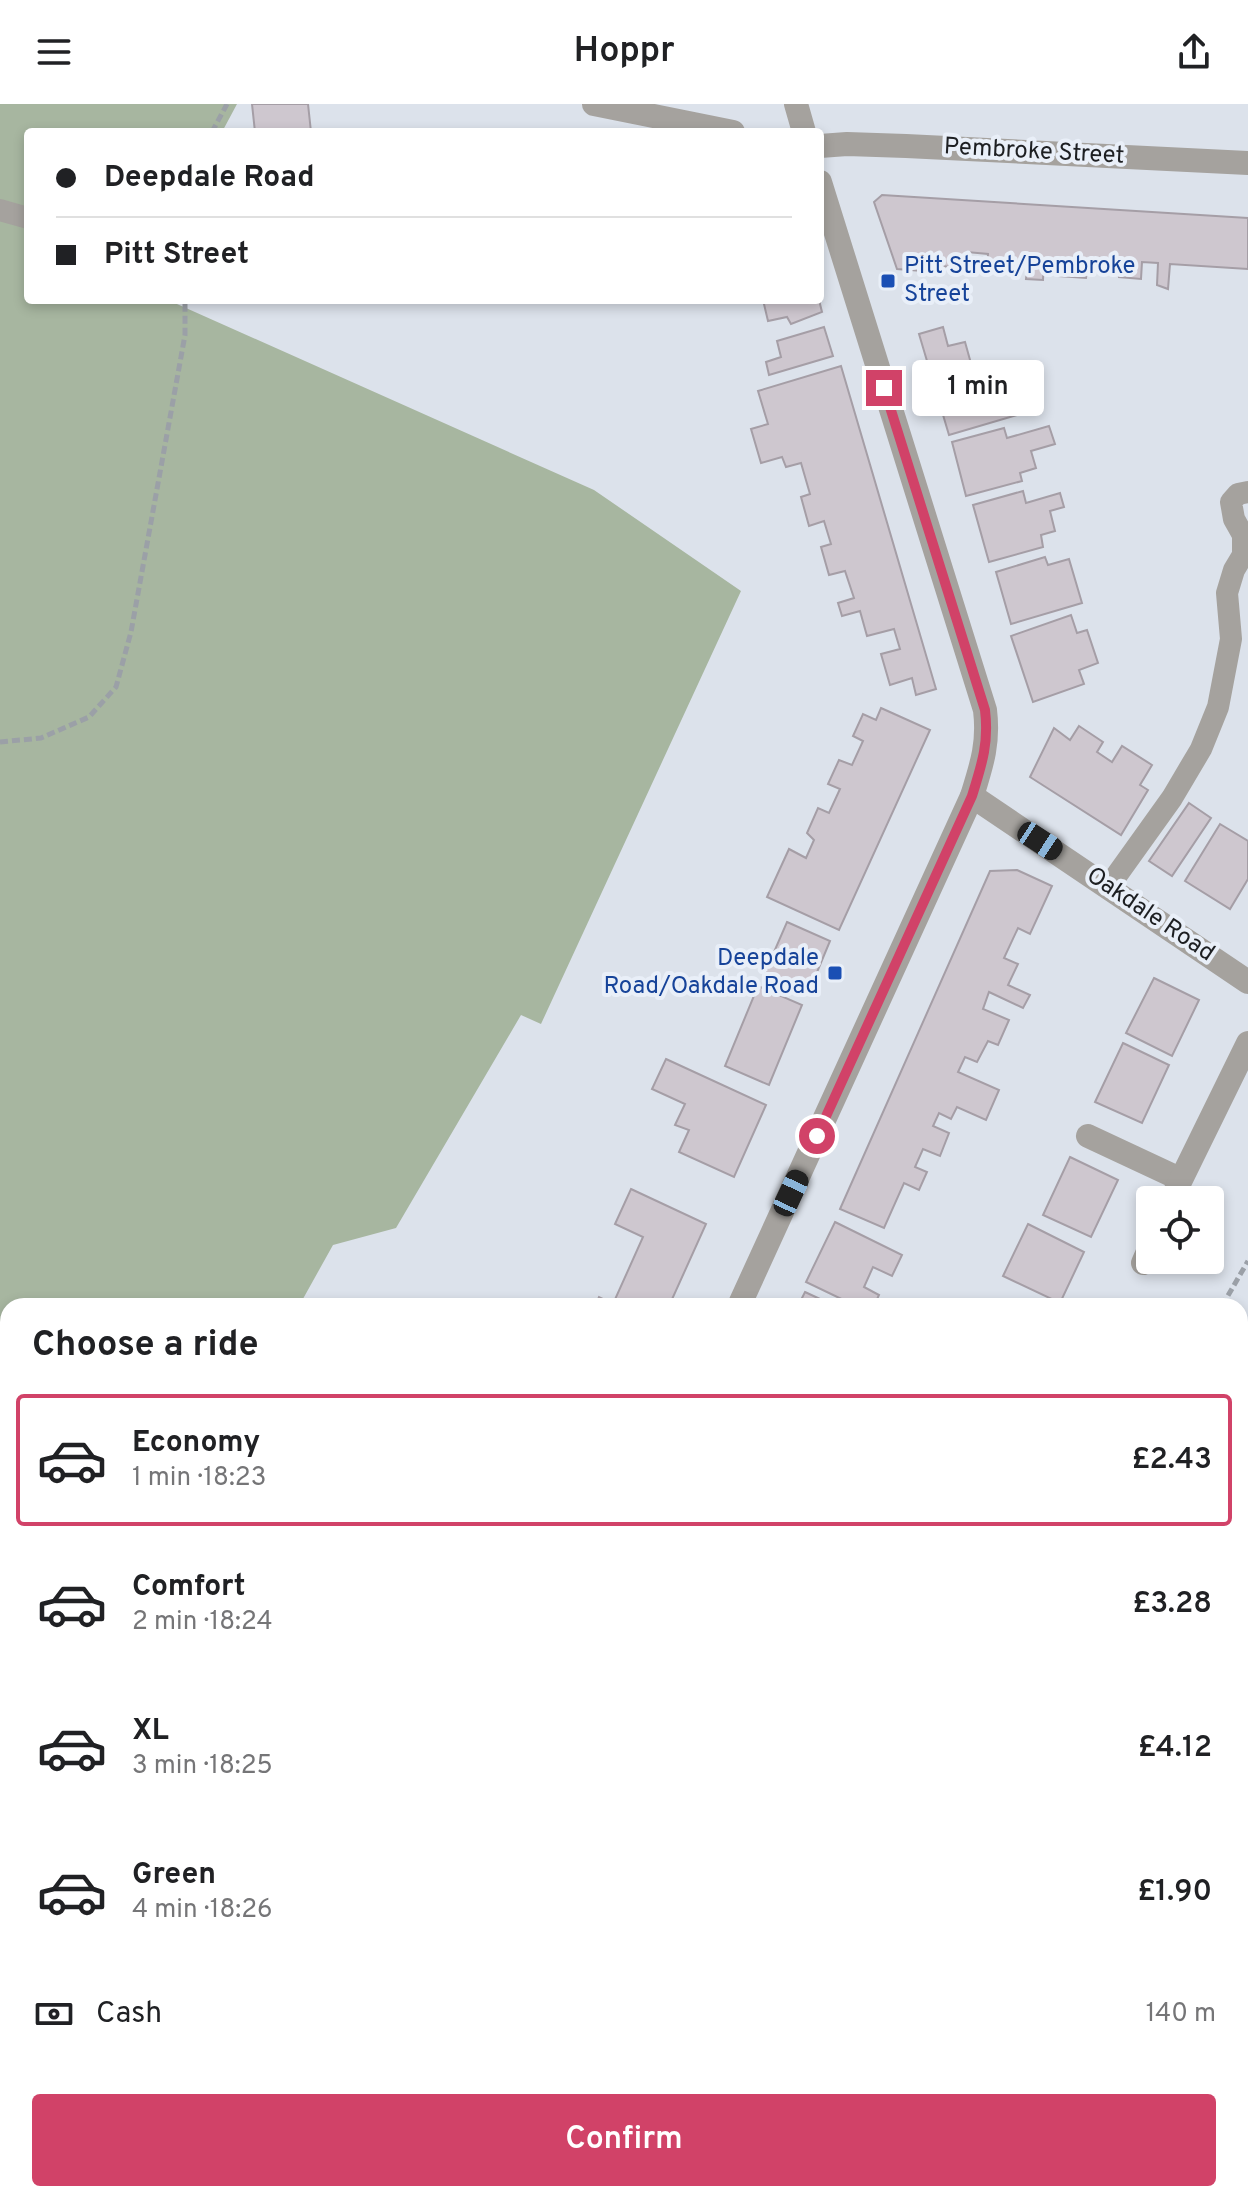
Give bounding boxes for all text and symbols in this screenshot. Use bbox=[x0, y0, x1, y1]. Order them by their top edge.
text: Hoppr bbox=[573, 29, 675, 75]
icon: menu bbox=[32, 30, 76, 74]
icon: share bbox=[1172, 30, 1216, 74]
street label: Pembroke Street bbox=[943, 132, 1125, 172]
text: Deepdale Road bbox=[104, 160, 314, 197]
text: Pitt Street bbox=[104, 237, 249, 274]
place label: Pitt Street/Pembroke Street bbox=[904, 252, 1135, 310]
marker: Pitt Street/Pembroke Street bbox=[879, 272, 897, 290]
callout: 1 min bbox=[912, 360, 1044, 416]
route end bbox=[866, 370, 902, 406]
text: 1 min bbox=[947, 371, 1009, 404]
car bbox=[1013, 818, 1067, 864]
street label: Oakdale Road bbox=[1080, 861, 1220, 969]
place label: Deepdale Road/Oakdale Road bbox=[603, 944, 819, 1002]
marker: Deepdale Road/Oakdale Road bbox=[826, 964, 844, 982]
route start bbox=[799, 1118, 835, 1154]
car bbox=[770, 1166, 812, 1220]
map controls bbox=[1136, 1186, 1224, 1274]
button: locate bbox=[1136, 1186, 1224, 1274]
text: Choose a ride bbox=[32, 1323, 258, 1369]
icon: car bbox=[36, 1424, 108, 1496]
text: Economy bbox=[132, 1425, 260, 1462]
text: £2.43 bbox=[1131, 1442, 1212, 1479]
text: 1 min · 18:23 bbox=[132, 1462, 266, 1495]
icon: car bbox=[36, 1568, 108, 1640]
text: Comfort bbox=[132, 1569, 245, 1606]
text: £3.28 bbox=[1132, 1586, 1212, 1623]
text: 2 min · 18:24 bbox=[132, 1606, 273, 1639]
icon: car bbox=[36, 1712, 108, 1784]
text: XL bbox=[132, 1713, 169, 1750]
text: £4.12 bbox=[1138, 1730, 1212, 1767]
text: 3 min · 18:25 bbox=[132, 1750, 273, 1783]
icon: car bbox=[36, 1856, 108, 1928]
text: Green bbox=[132, 1857, 216, 1894]
text: £1.90 bbox=[1137, 1874, 1212, 1911]
text: 4 min · 18:26 bbox=[132, 1894, 273, 1927]
icon: cash bbox=[32, 1992, 76, 2036]
text: Cash bbox=[96, 1996, 162, 2033]
text: 140 m bbox=[1146, 1998, 1216, 2031]
button: Confirm bbox=[32, 2094, 1216, 2186]

